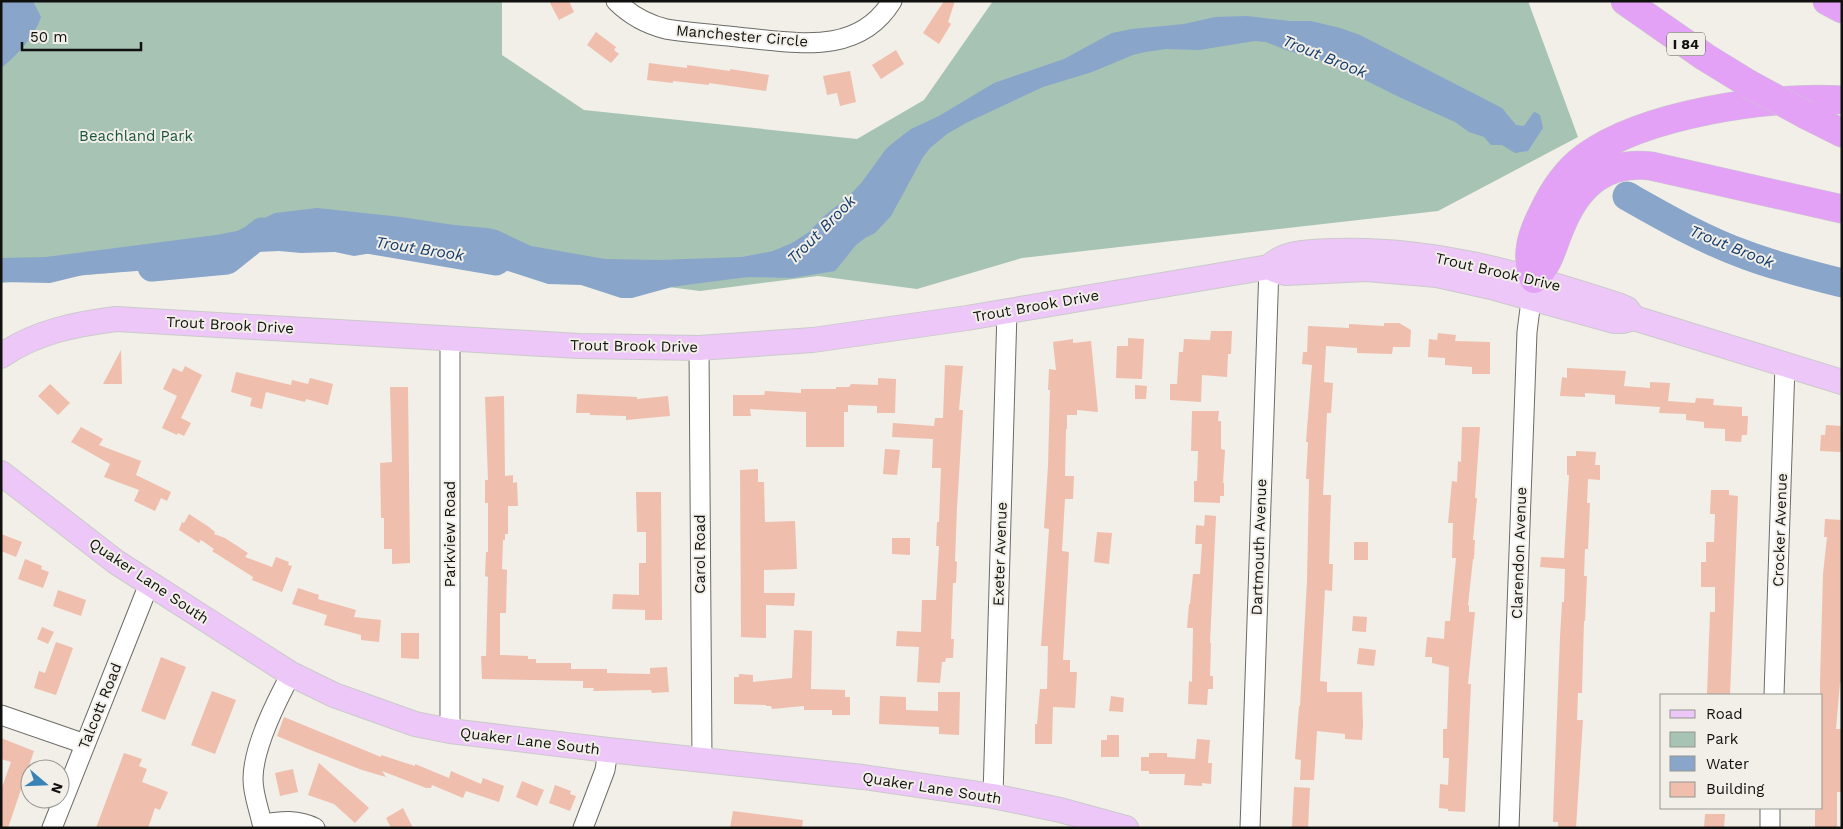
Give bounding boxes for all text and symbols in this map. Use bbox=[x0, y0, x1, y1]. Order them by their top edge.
scale bar bbox=[22, 20, 141, 52]
street label: Manchester Circle bbox=[675, 21, 809, 51]
text: 50 m bbox=[30, 28, 67, 46]
water label: Trout Brook bbox=[1280, 31, 1371, 82]
road number: I 84 bbox=[1667, 33, 1705, 56]
park label: Beachland Park bbox=[79, 127, 193, 145]
water label: Trout Brook bbox=[783, 190, 861, 268]
water label: Trout Brook bbox=[1687, 221, 1778, 272]
water label: Trout Brook bbox=[374, 232, 467, 265]
street label: Trout Brook Drive bbox=[1434, 249, 1562, 295]
street label: Trout Brook Drive bbox=[971, 286, 1101, 326]
street label: Trout Brook Drive bbox=[166, 313, 294, 337]
street label: Trout Brook Drive bbox=[570, 336, 698, 356]
street label: Crocker Avenue bbox=[1769, 473, 1791, 587]
street label: Dartmouth Avenue bbox=[1248, 478, 1270, 616]
street label: Parkview Road bbox=[441, 481, 459, 587]
street label: Clarendon Avenue bbox=[1508, 486, 1530, 620]
street label: Exeter Avenue bbox=[989, 502, 1011, 606]
street label: Carol Road bbox=[691, 514, 709, 594]
street label: Quaker Lane South bbox=[86, 534, 212, 628]
street label: Talcott Road bbox=[75, 660, 125, 752]
legend bbox=[1660, 694, 1823, 809]
text: Road bbox=[1706, 705, 1743, 723]
street label: Quaker Lane South bbox=[459, 723, 601, 759]
text: Park bbox=[1706, 730, 1739, 748]
text: Water bbox=[1706, 755, 1749, 773]
north arrow bbox=[20, 759, 70, 809]
street label: Quaker Lane South bbox=[861, 768, 1003, 808]
text: Building bbox=[1706, 780, 1764, 798]
text: N bbox=[48, 781, 67, 796]

